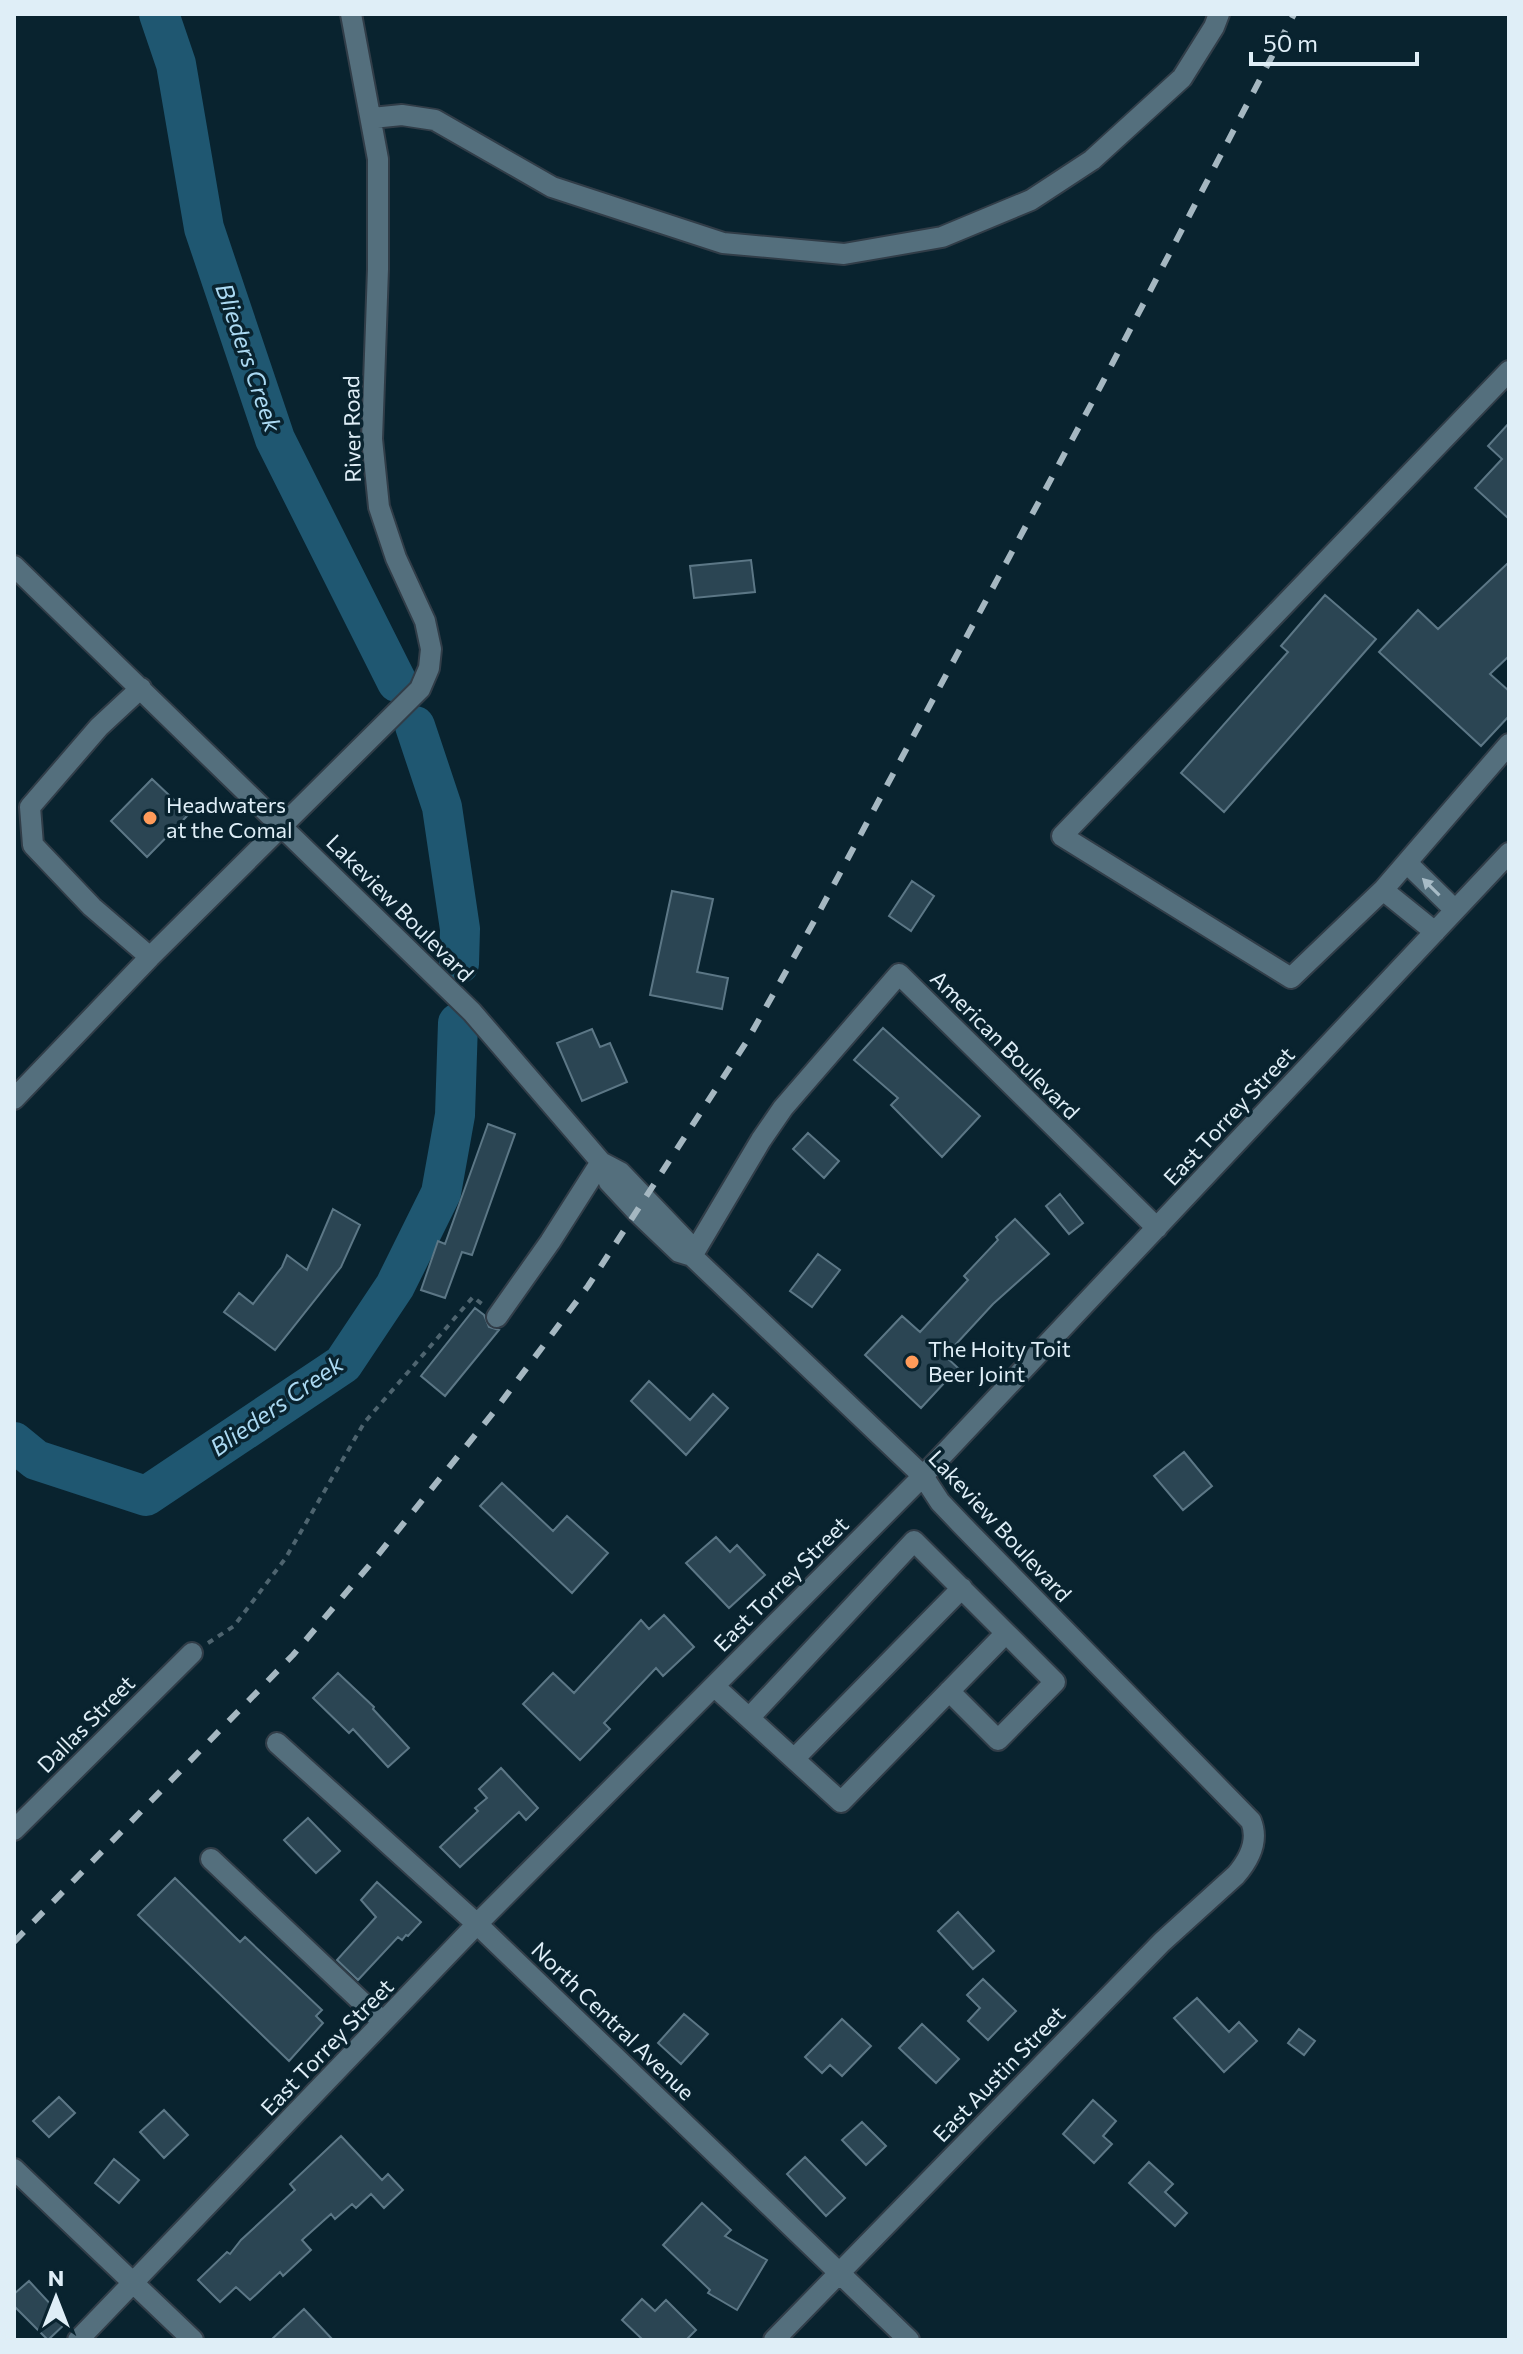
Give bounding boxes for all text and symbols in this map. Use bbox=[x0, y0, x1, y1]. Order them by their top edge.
scale bar bbox=[1251, 16, 1417, 66]
text: 50 m bbox=[1263, 28, 1318, 57]
water label: Blieders Creek bbox=[210, 279, 289, 437]
street label: River Road bbox=[337, 375, 366, 483]
place label: Headwaters at the Comal bbox=[166, 791, 293, 843]
marker: Headwaters at the Comal bbox=[141, 809, 159, 827]
street label: Lakeview Boulevard bbox=[321, 828, 480, 987]
one-way arrow bbox=[1422, 878, 1441, 896]
street label: American Boulevard bbox=[925, 964, 1086, 1125]
street label: East Torrey Street bbox=[1158, 1041, 1300, 1191]
place label: The Hoity Toit Beer Joint bbox=[928, 1335, 1071, 1387]
water label: Blieders Creek bbox=[204, 1348, 349, 1461]
marker: The Hoity Toit Beer Joint bbox=[903, 1353, 921, 1371]
street label: Lakeview Boulevard bbox=[923, 1444, 1077, 1607]
street label: East Torrey Street bbox=[708, 1511, 854, 1657]
street label: Dallas Street bbox=[31, 1669, 140, 1778]
street label: North Central Avenue bbox=[526, 1936, 700, 2105]
street label: East Torrey Street bbox=[255, 1973, 399, 2121]
street label: East Austin Street bbox=[927, 2000, 1070, 2147]
north arrow bbox=[16, 2258, 96, 2338]
text: N bbox=[48, 2264, 64, 2291]

